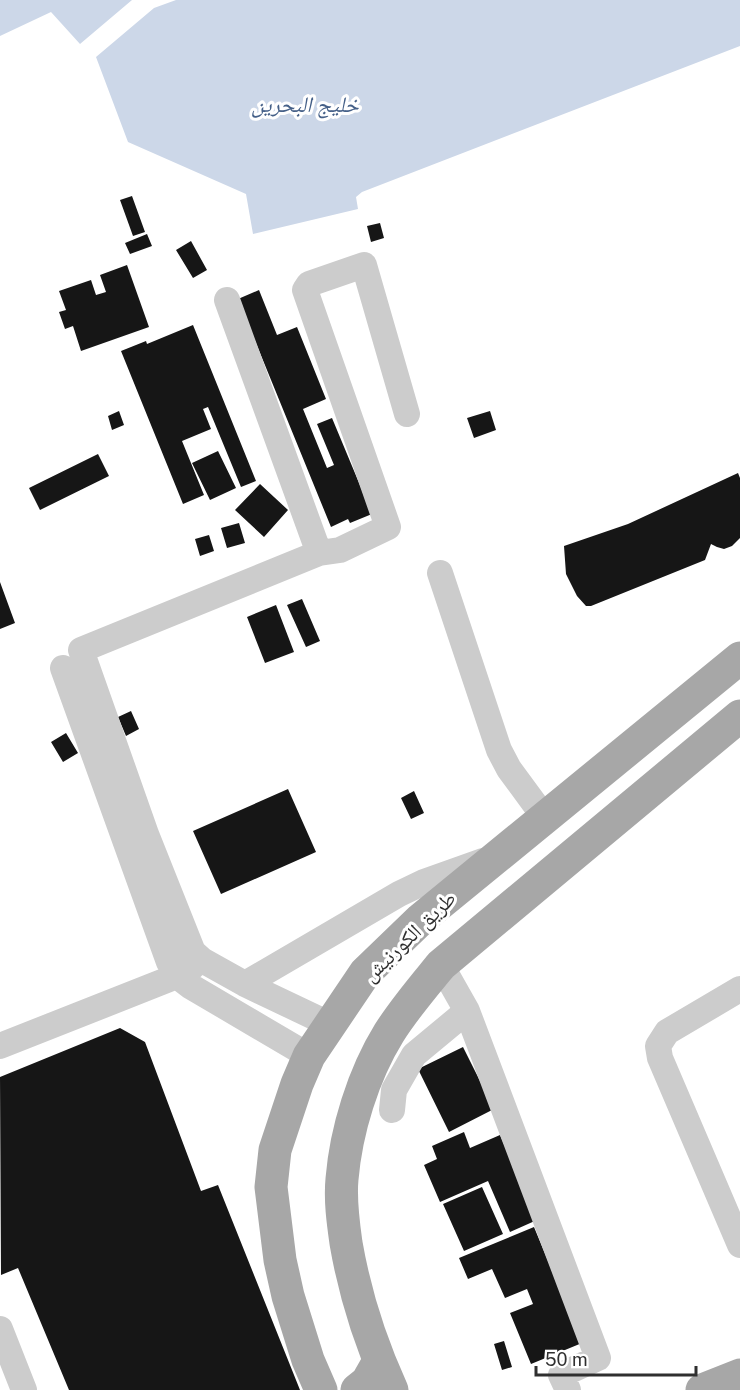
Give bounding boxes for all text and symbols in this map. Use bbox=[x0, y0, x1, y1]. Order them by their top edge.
water label: خليج البحرين bbox=[251, 91, 360, 119]
street label: طريق الكورنيش bbox=[357, 885, 461, 987]
scale bar bbox=[536, 1339, 696, 1377]
text: 50 m bbox=[545, 1349, 588, 1370]

